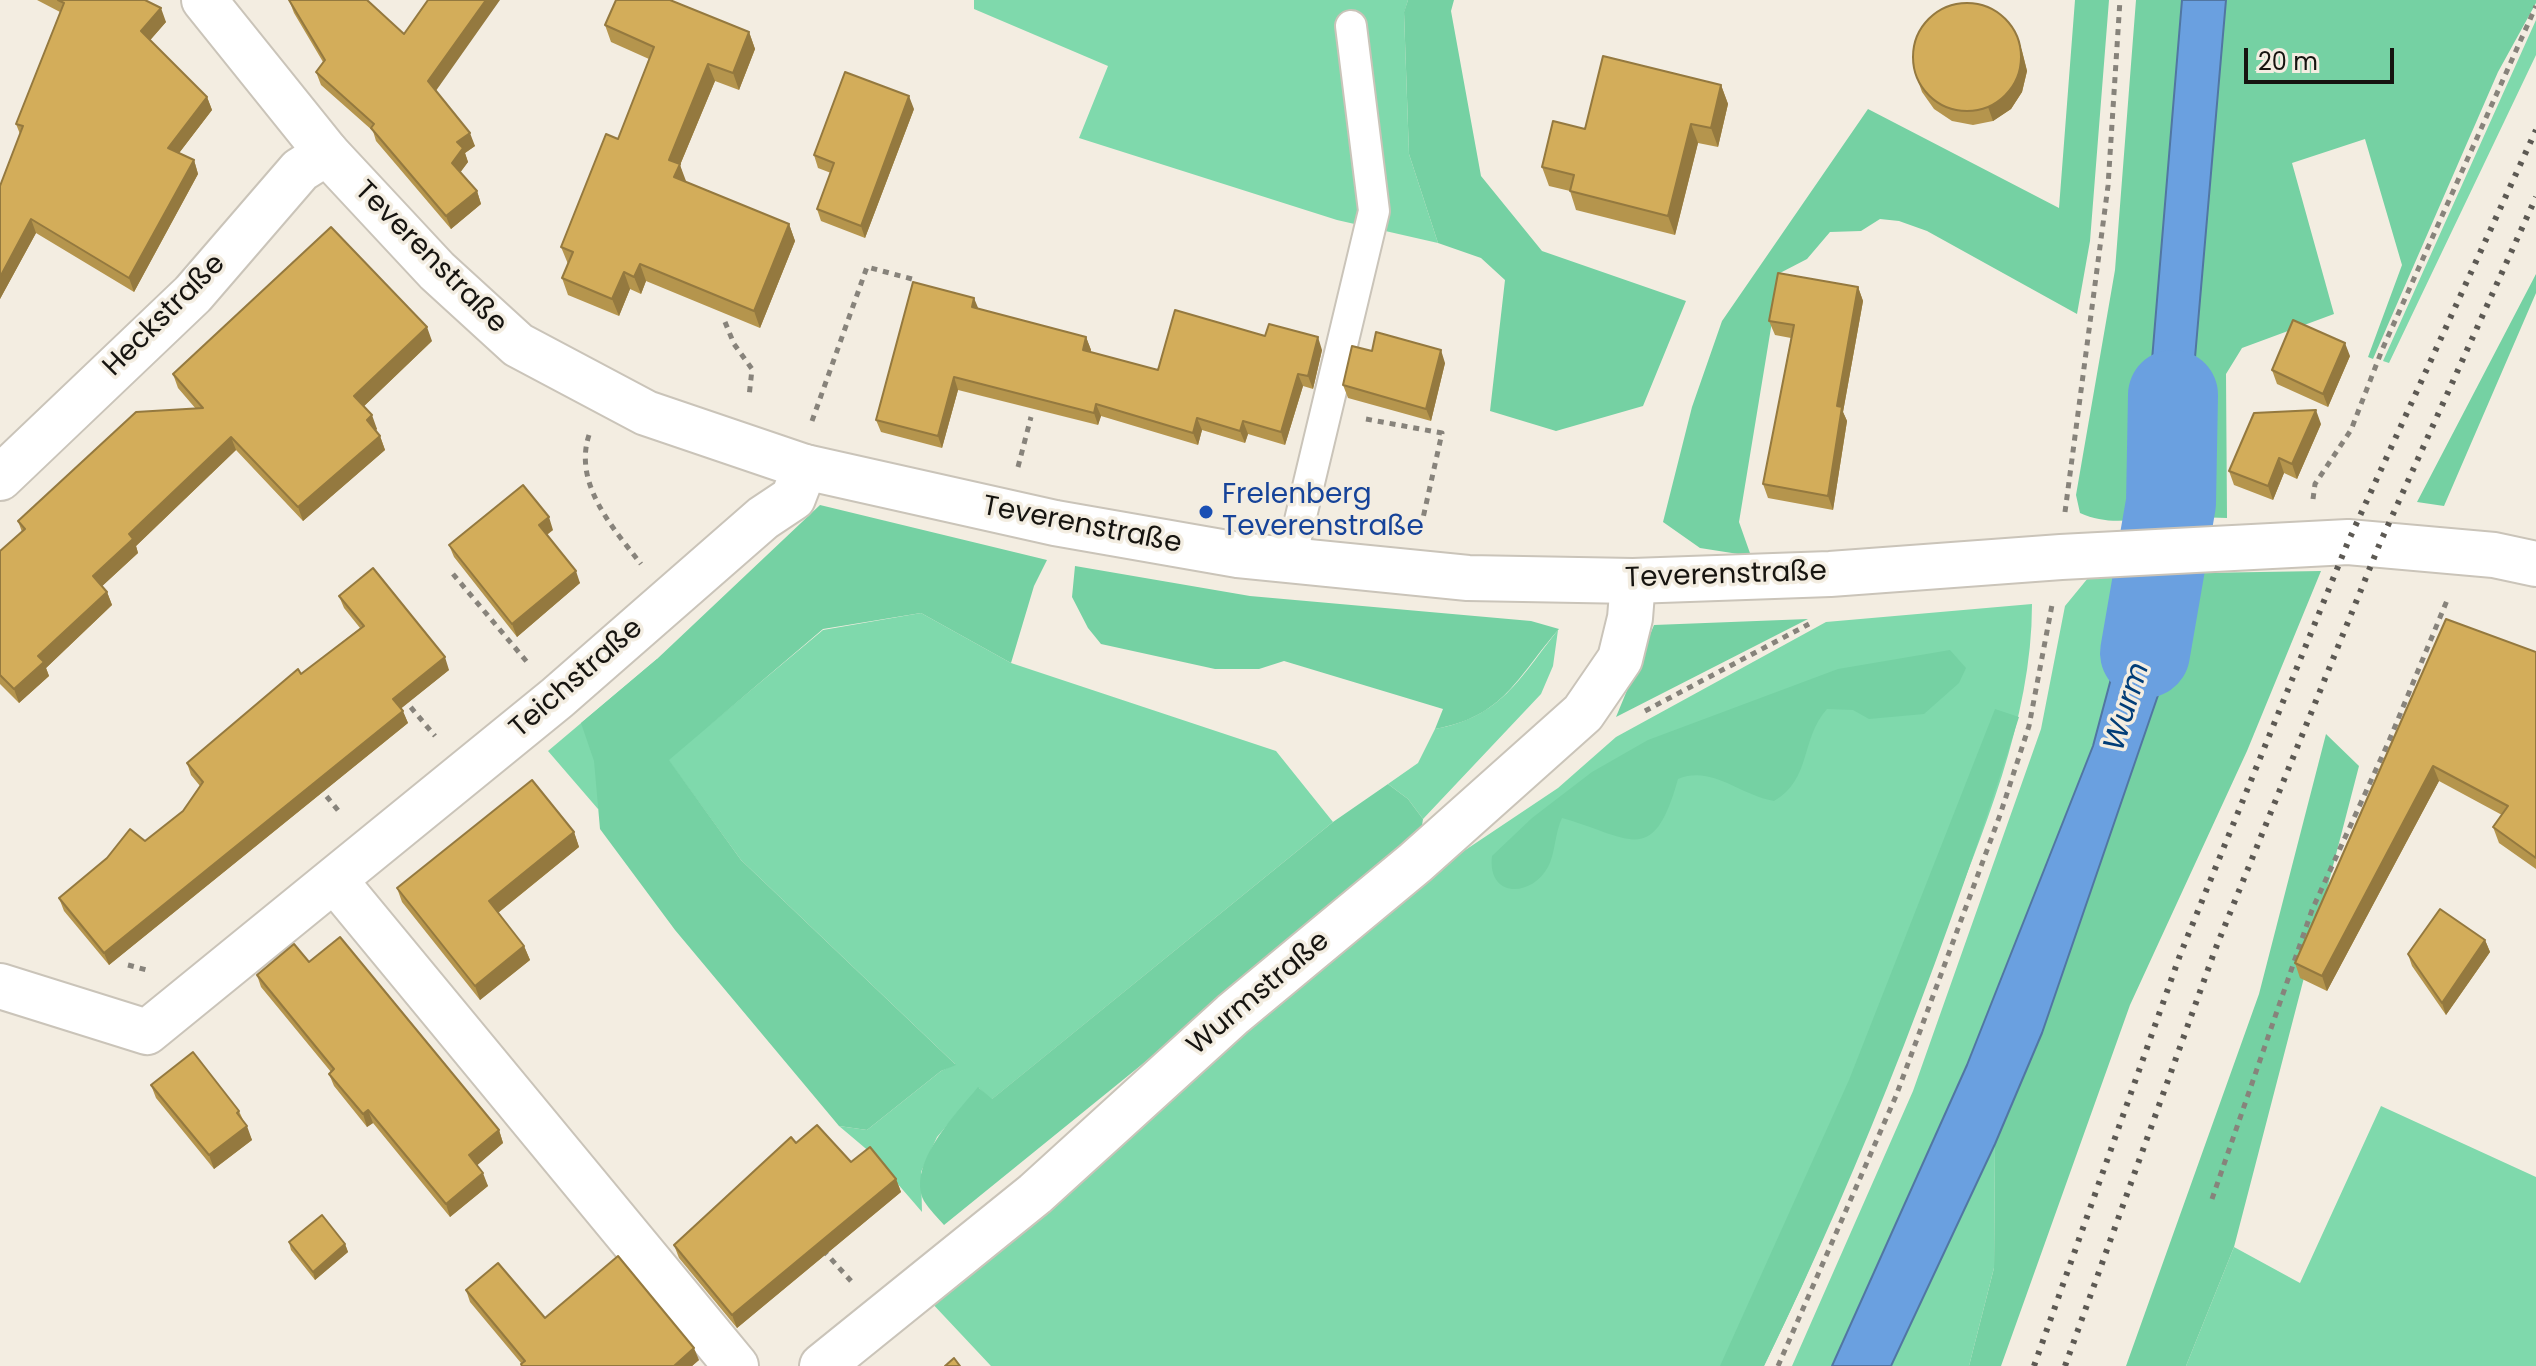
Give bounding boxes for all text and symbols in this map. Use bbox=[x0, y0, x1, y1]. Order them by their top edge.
scale bar bbox=[2248, 32, 2398, 82]
text: 20 m bbox=[2258, 45, 2318, 78]
street label: Teverenstraße bbox=[347, 175, 513, 341]
street label: Heckstraße bbox=[97, 248, 233, 384]
place label: Frelenberg Teverenstraße bbox=[1222, 479, 1424, 545]
street label: Teverenstraße bbox=[980, 490, 1184, 562]
marker: Frelenberg Teverenstraße bbox=[1197, 503, 1215, 521]
street label: Teverenstraße bbox=[1625, 556, 1827, 596]
street label: Teichstraße bbox=[504, 612, 650, 746]
water label: Wurm bbox=[2098, 658, 2158, 756]
street label: Wurmstraße bbox=[1181, 925, 1337, 1063]

